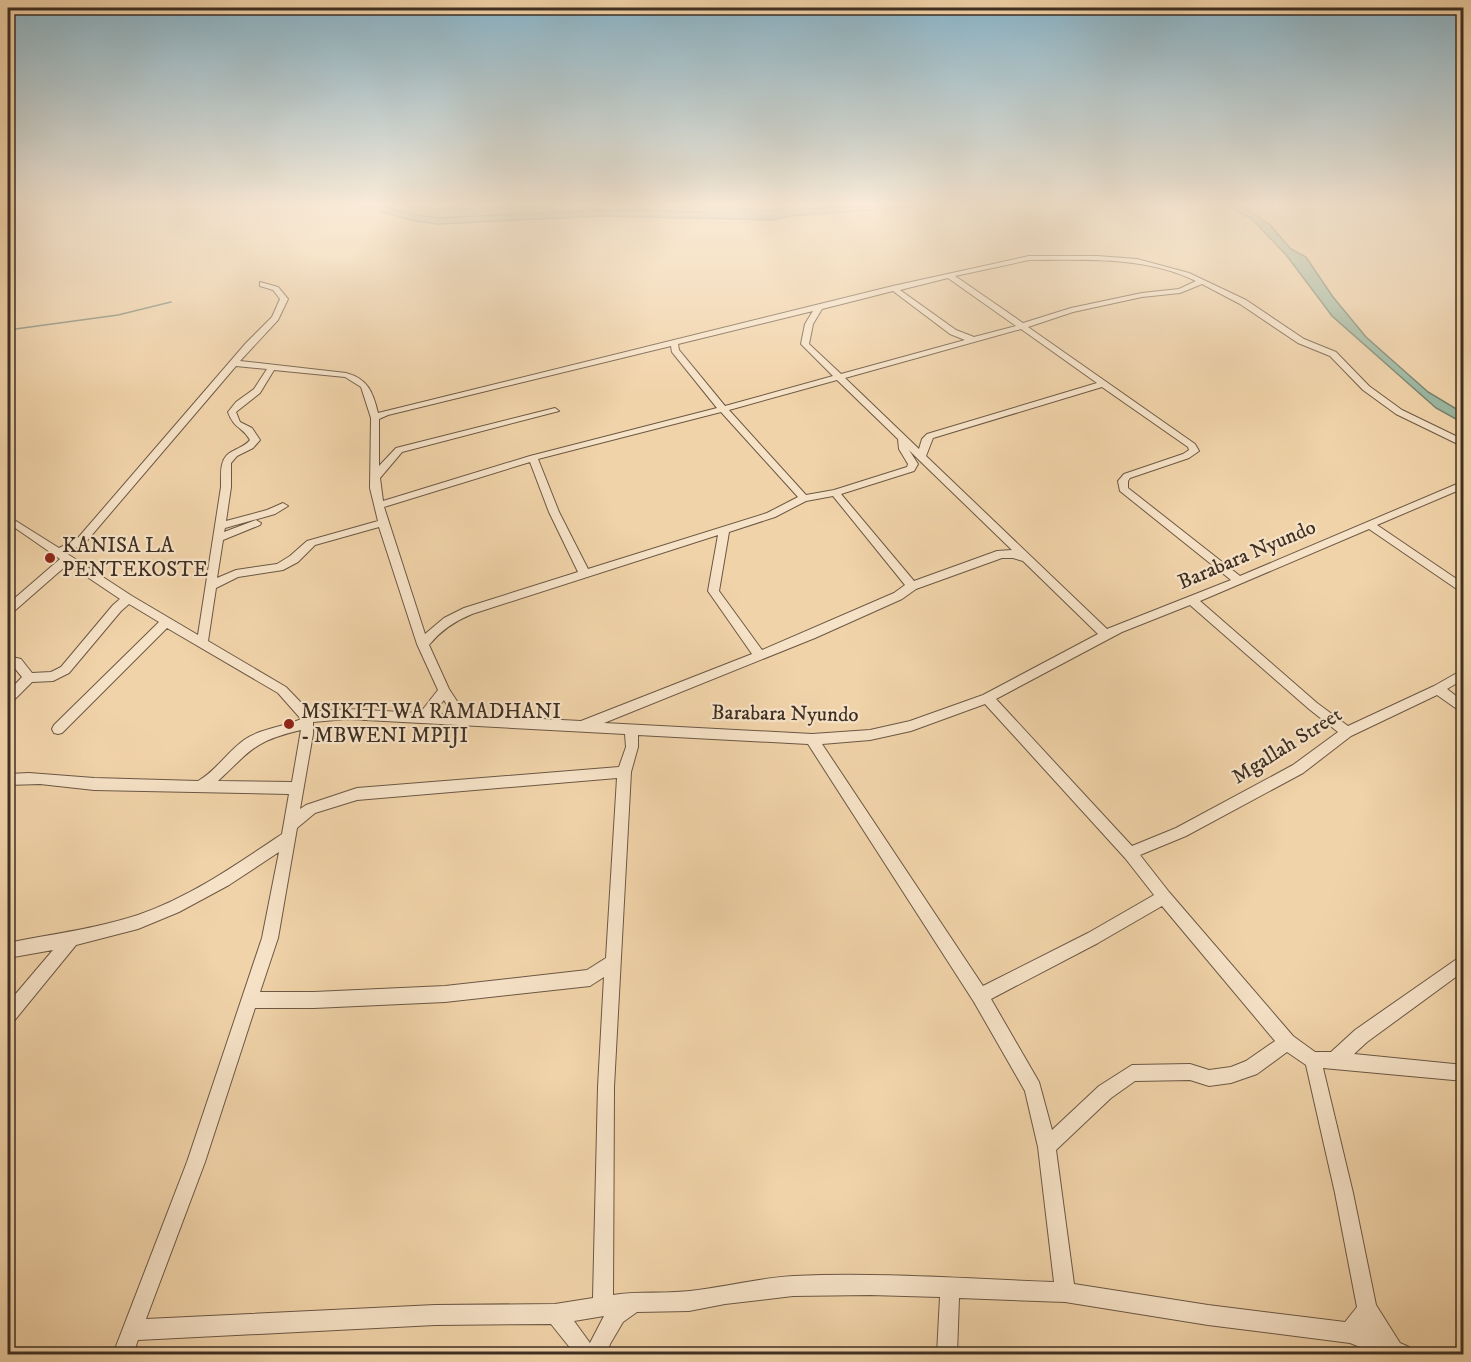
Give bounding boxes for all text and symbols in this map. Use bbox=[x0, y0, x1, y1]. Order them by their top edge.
street label: Barabara Nyundo bbox=[1174, 514, 1320, 596]
place label: KANISA LA PENTEKOSTE bbox=[62, 533, 208, 583]
marker: KANISA LA PENTEKOSTE bbox=[43, 551, 57, 565]
place label: MSIKITI WA RAMADHANI - MBWENI MPIJI bbox=[301, 699, 561, 749]
street label: Barabara Nyundo bbox=[711, 700, 859, 728]
street label: Mgallah Street bbox=[1227, 702, 1347, 790]
marker: MSIKITI WA RAMADHANI - MBWENI MPIJI bbox=[282, 717, 296, 731]

